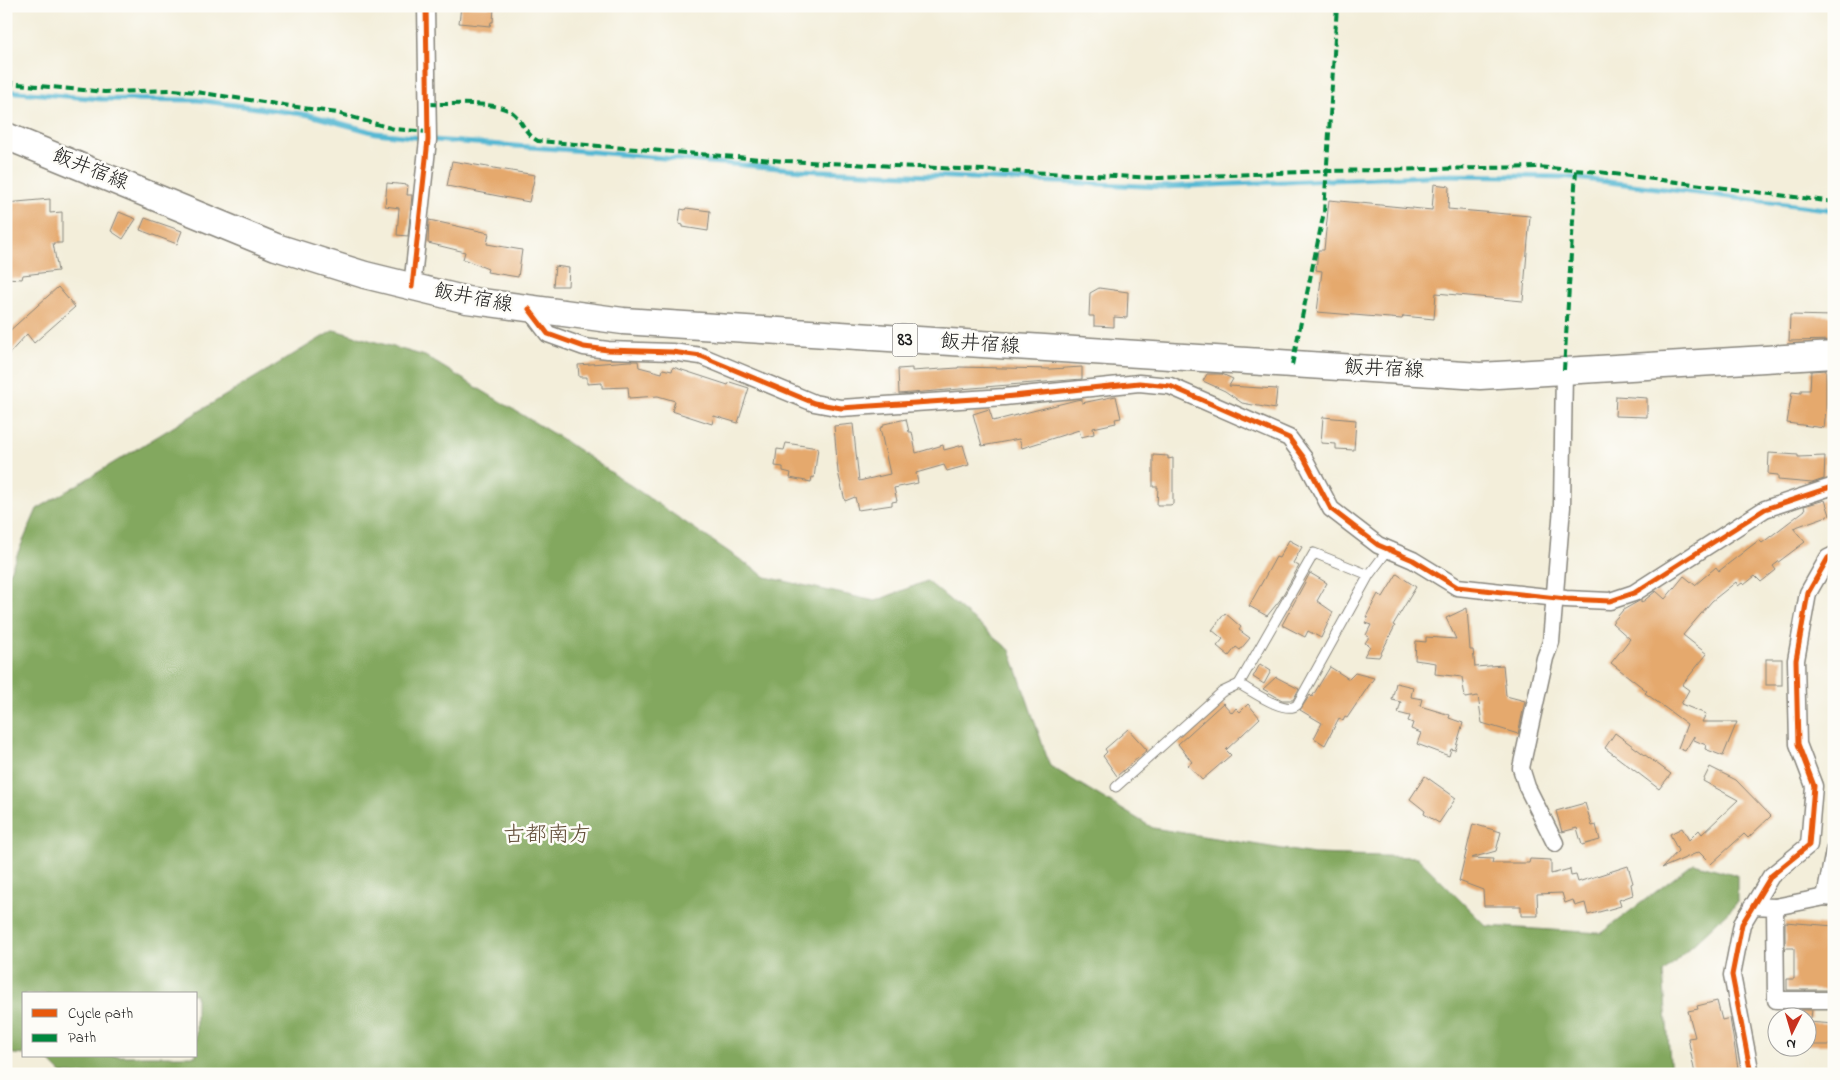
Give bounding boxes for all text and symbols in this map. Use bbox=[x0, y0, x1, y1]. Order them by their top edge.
street label: 飯井宿線 bbox=[47, 142, 133, 198]
street label: 飯井宿線 bbox=[431, 277, 515, 321]
road number: 83 bbox=[892, 324, 918, 356]
street label: 飯井宿線 bbox=[939, 328, 1021, 362]
street label: 飯井宿線 bbox=[1343, 353, 1425, 387]
district label: 古都南方 bbox=[503, 820, 591, 852]
legend bbox=[22, 992, 198, 1058]
text: Cycle path bbox=[68, 1003, 133, 1026]
north arrow bbox=[1768, 1008, 1818, 1058]
text: Path bbox=[68, 1027, 96, 1049]
text: N bbox=[1785, 1033, 1797, 1054]

